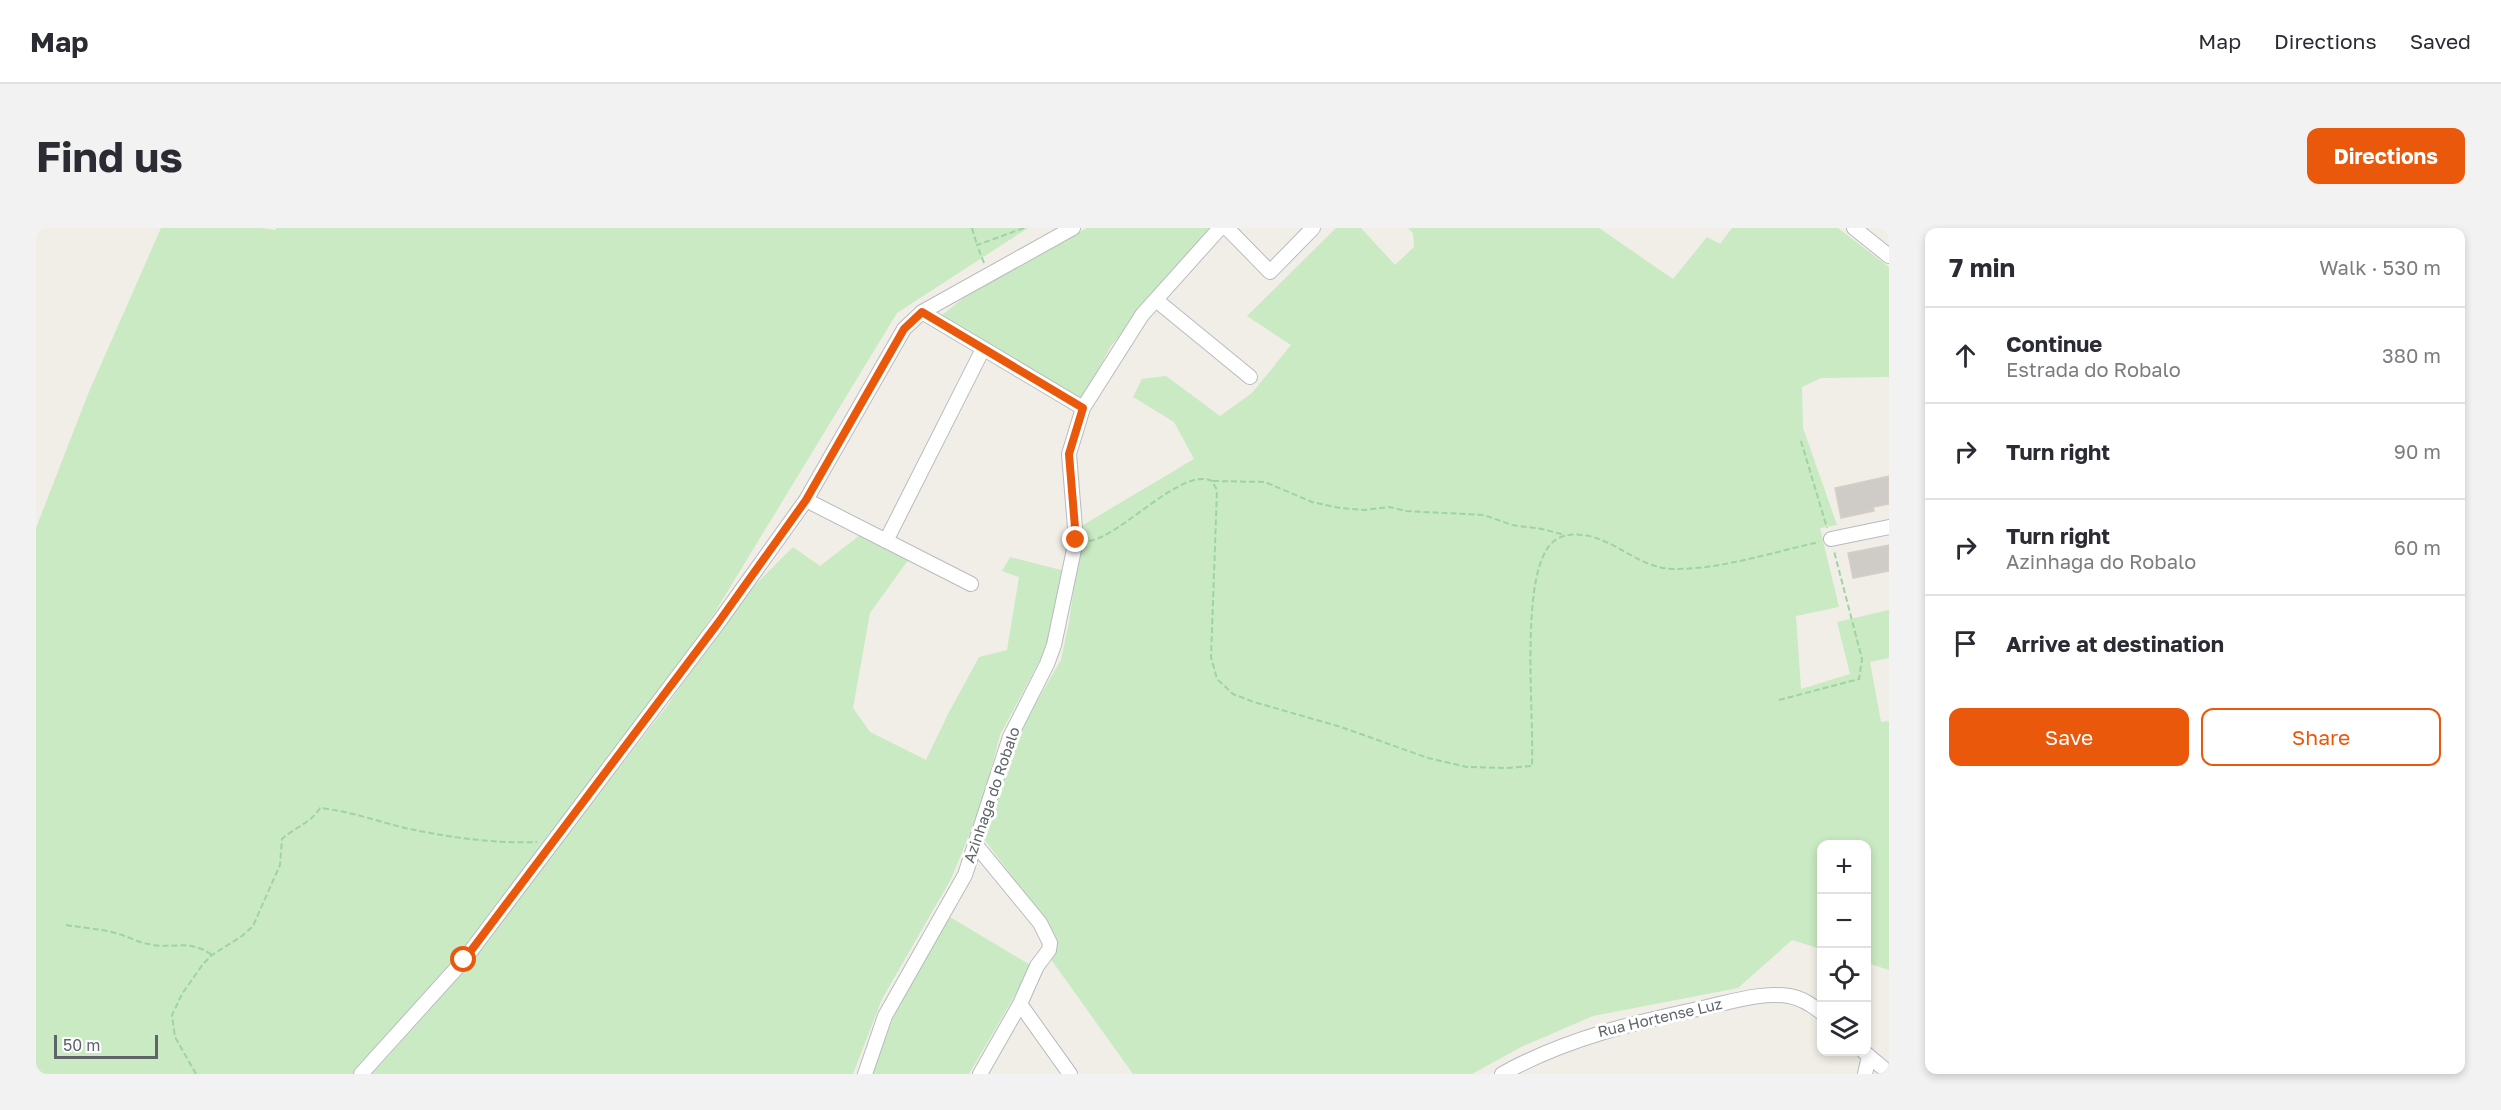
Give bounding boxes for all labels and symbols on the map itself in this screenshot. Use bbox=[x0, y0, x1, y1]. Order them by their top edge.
route end bbox=[1062, 526, 1088, 552]
street label: Azinhaga do Robalo bbox=[959, 724, 1023, 865]
route start bbox=[450, 946, 476, 972]
street label: Rua Hortense Luz bbox=[1596, 994, 1724, 1040]
scale bar bbox=[54, 1032, 158, 1060]

